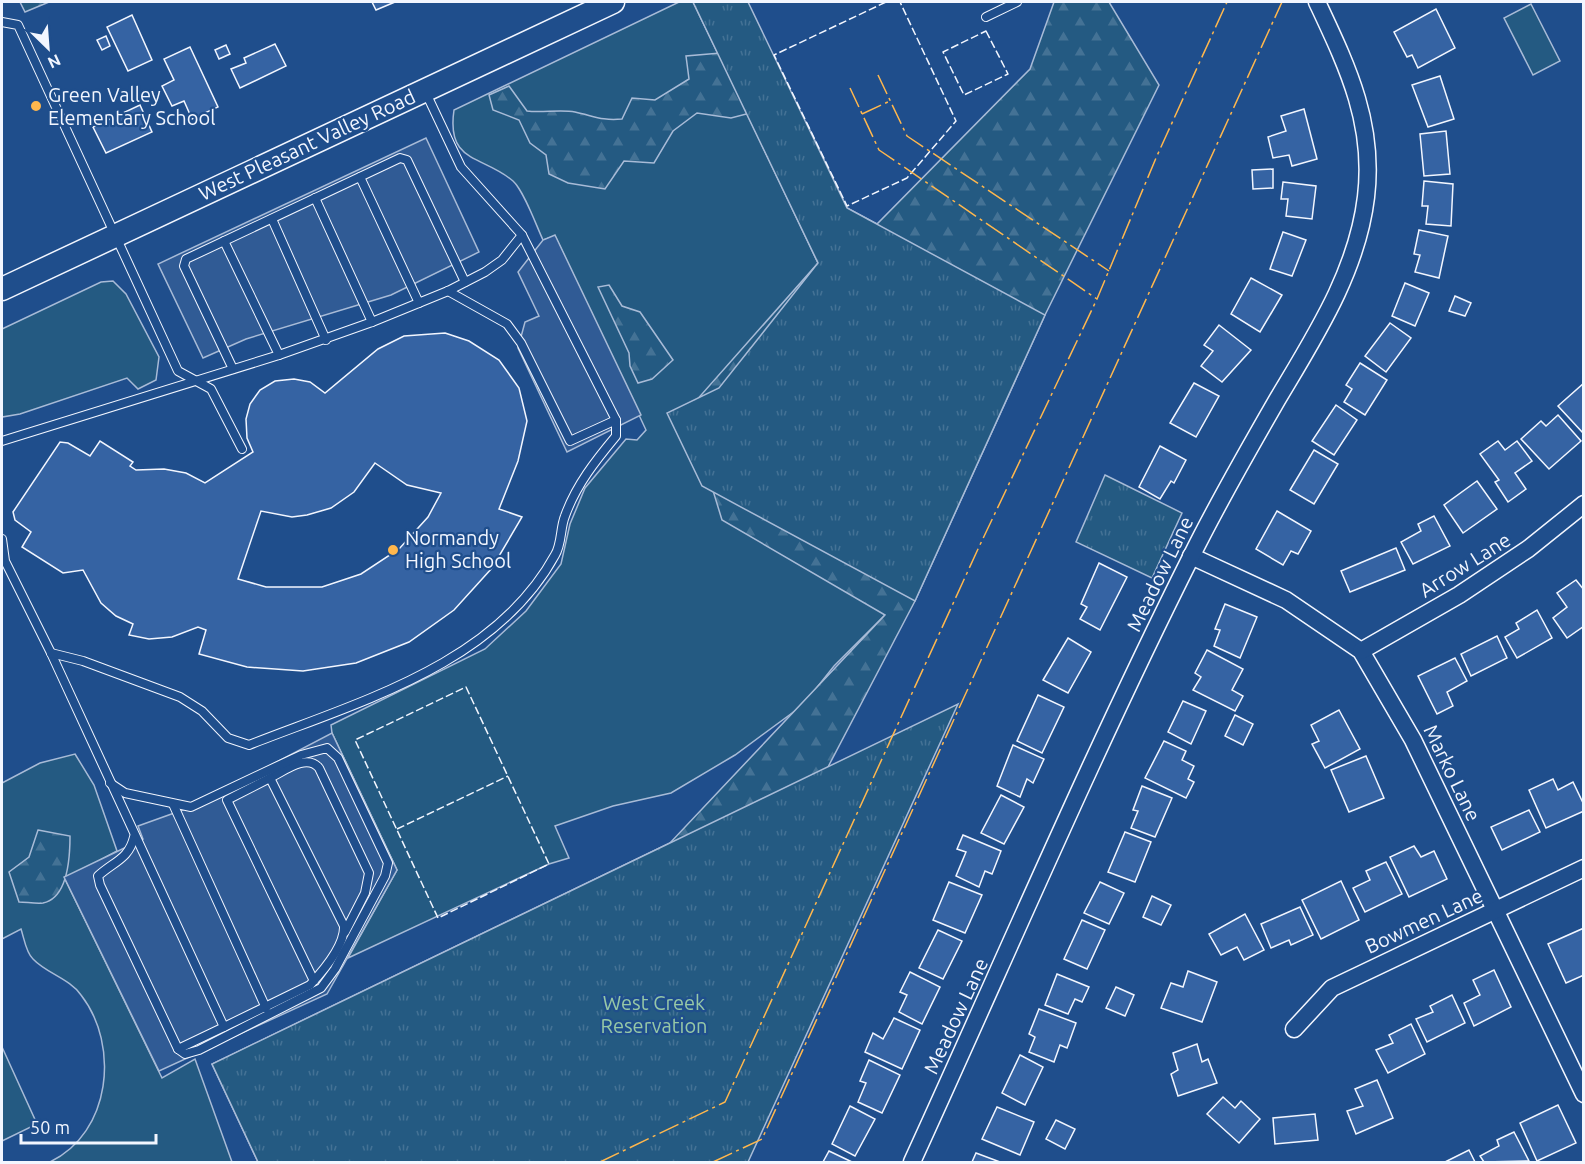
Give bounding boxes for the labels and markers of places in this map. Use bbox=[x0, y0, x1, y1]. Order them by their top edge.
place label: Green Valley Elementary School bbox=[48, 83, 215, 129]
marker: Green Valley Elementary School bbox=[29, 99, 43, 113]
place label: Normandy High School bbox=[405, 526, 511, 572]
marker: Normandy High School bbox=[386, 543, 400, 557]

